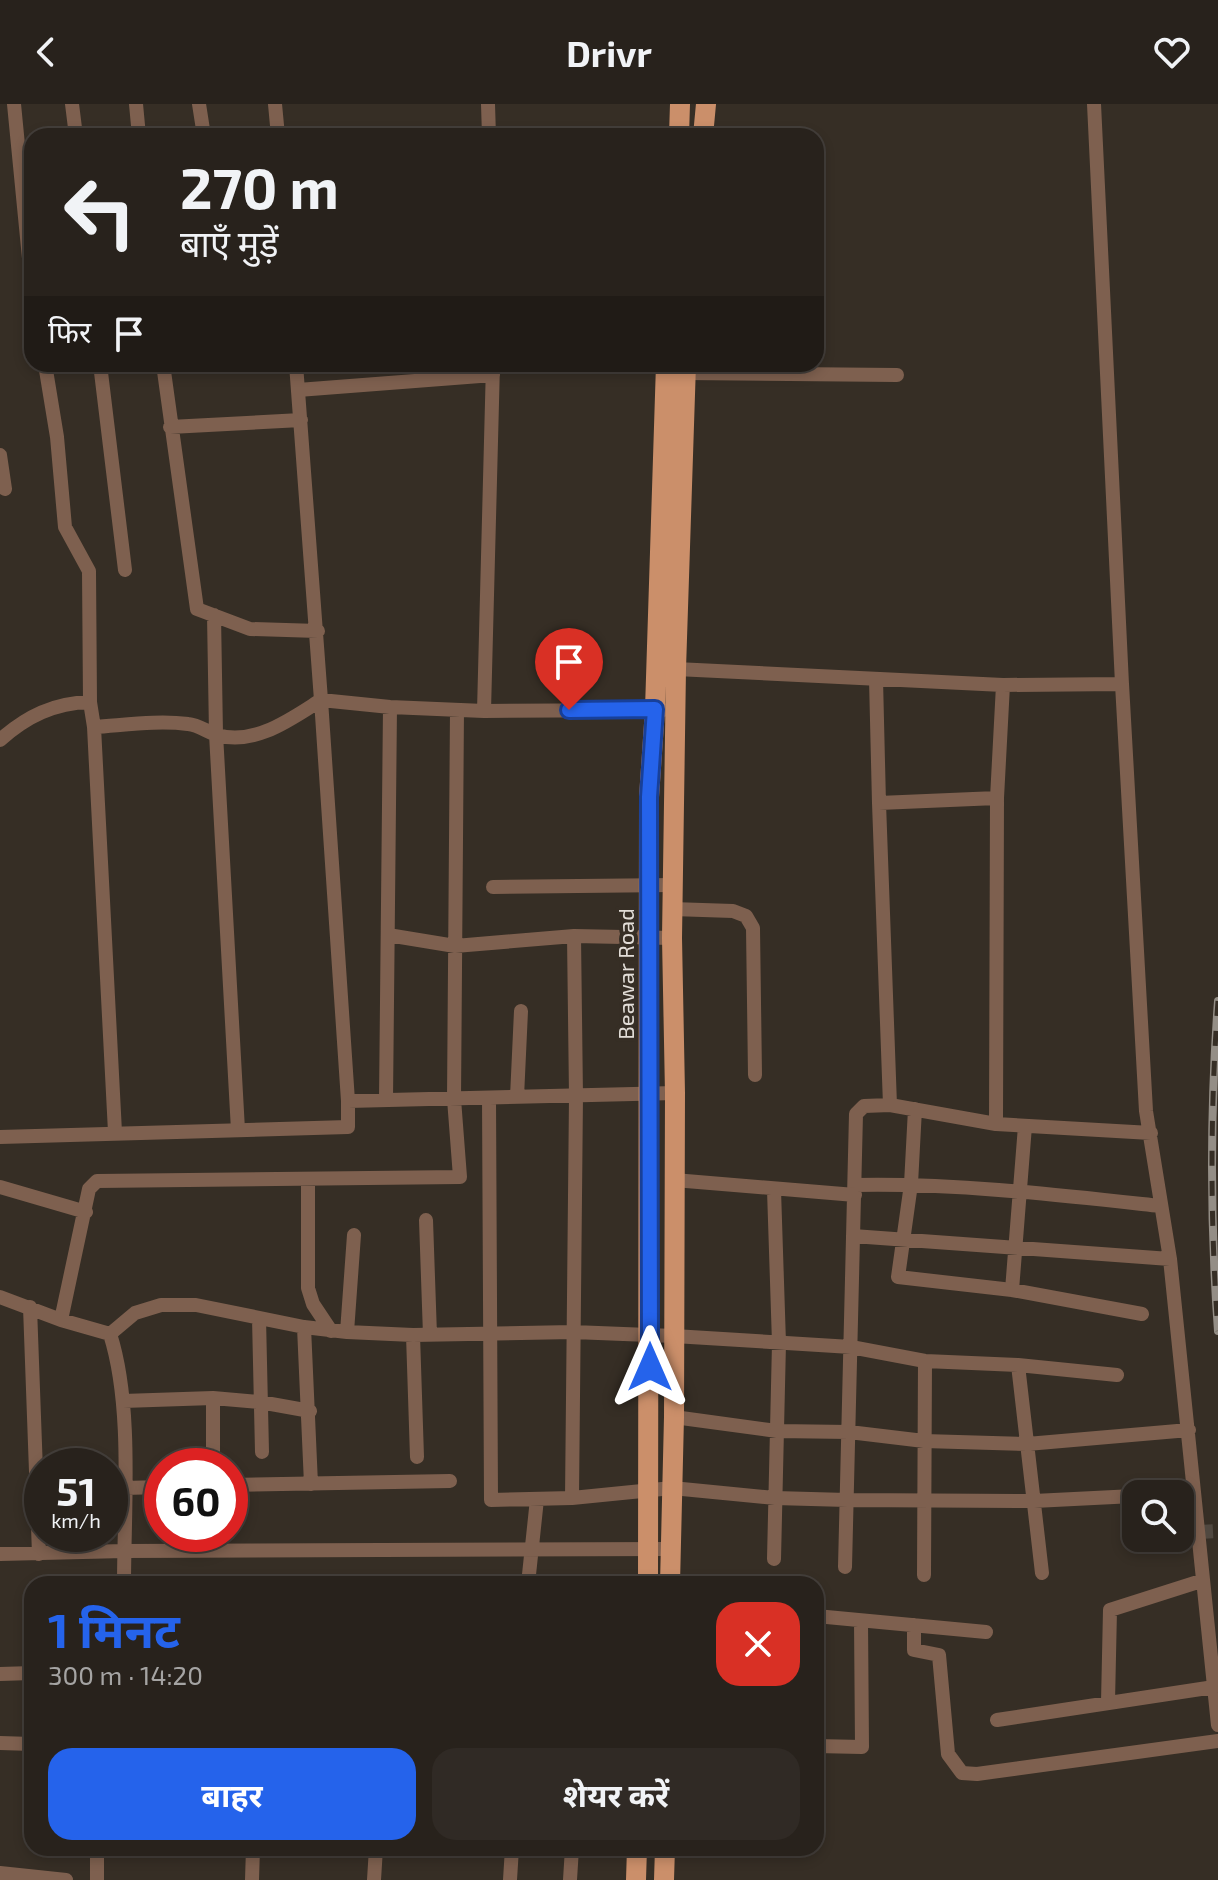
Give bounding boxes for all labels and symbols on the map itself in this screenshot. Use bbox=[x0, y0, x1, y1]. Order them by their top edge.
pin bbox=[535, 628, 603, 710]
street label: Beawar Road bbox=[612, 908, 638, 1040]
position arrow bbox=[608, 1325, 692, 1409]
speed limit sign: 60 bbox=[144, 1448, 248, 1552]

